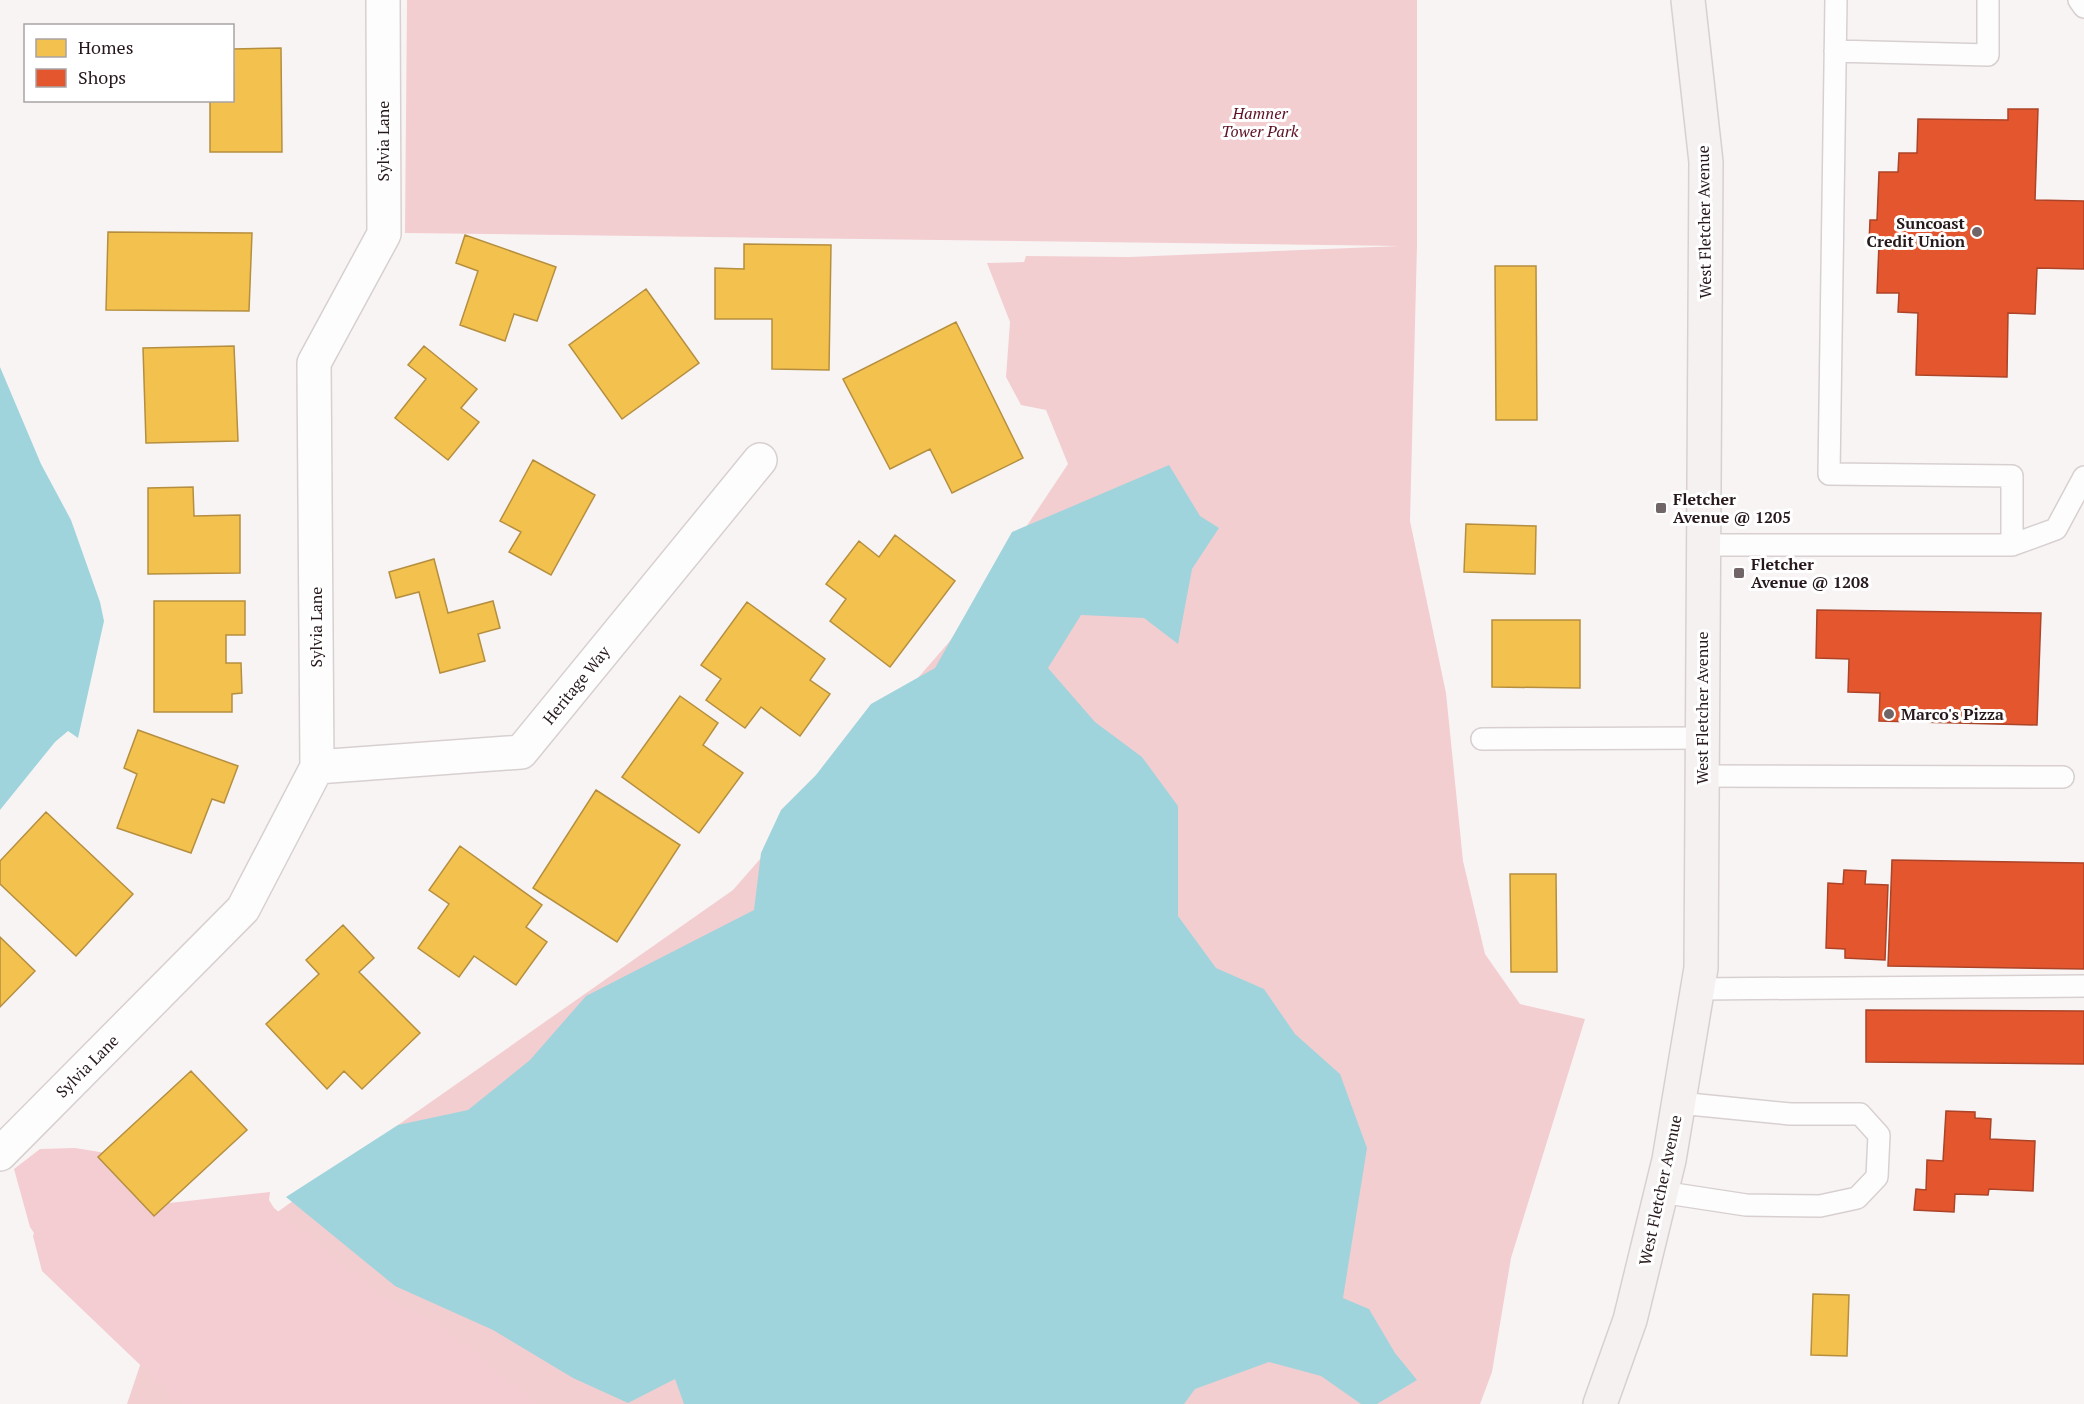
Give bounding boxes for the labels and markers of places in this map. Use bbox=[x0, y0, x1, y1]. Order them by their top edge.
place label: Suncoast Credit Union bbox=[1867, 212, 1966, 252]
marker: Suncoast Credit Union bbox=[1970, 225, 1984, 239]
place label: Fletcher Avenue @ 1205 bbox=[1673, 488, 1791, 528]
marker: Fletcher Avenue @ 1205 bbox=[1654, 501, 1668, 515]
place label: Fletcher Avenue @ 1208 bbox=[1751, 553, 1869, 593]
marker: Fletcher Avenue @ 1208 bbox=[1732, 566, 1746, 580]
place label: Marco's Pizza bbox=[1901, 703, 2004, 725]
marker: Marco's Pizza bbox=[1882, 707, 1896, 721]

